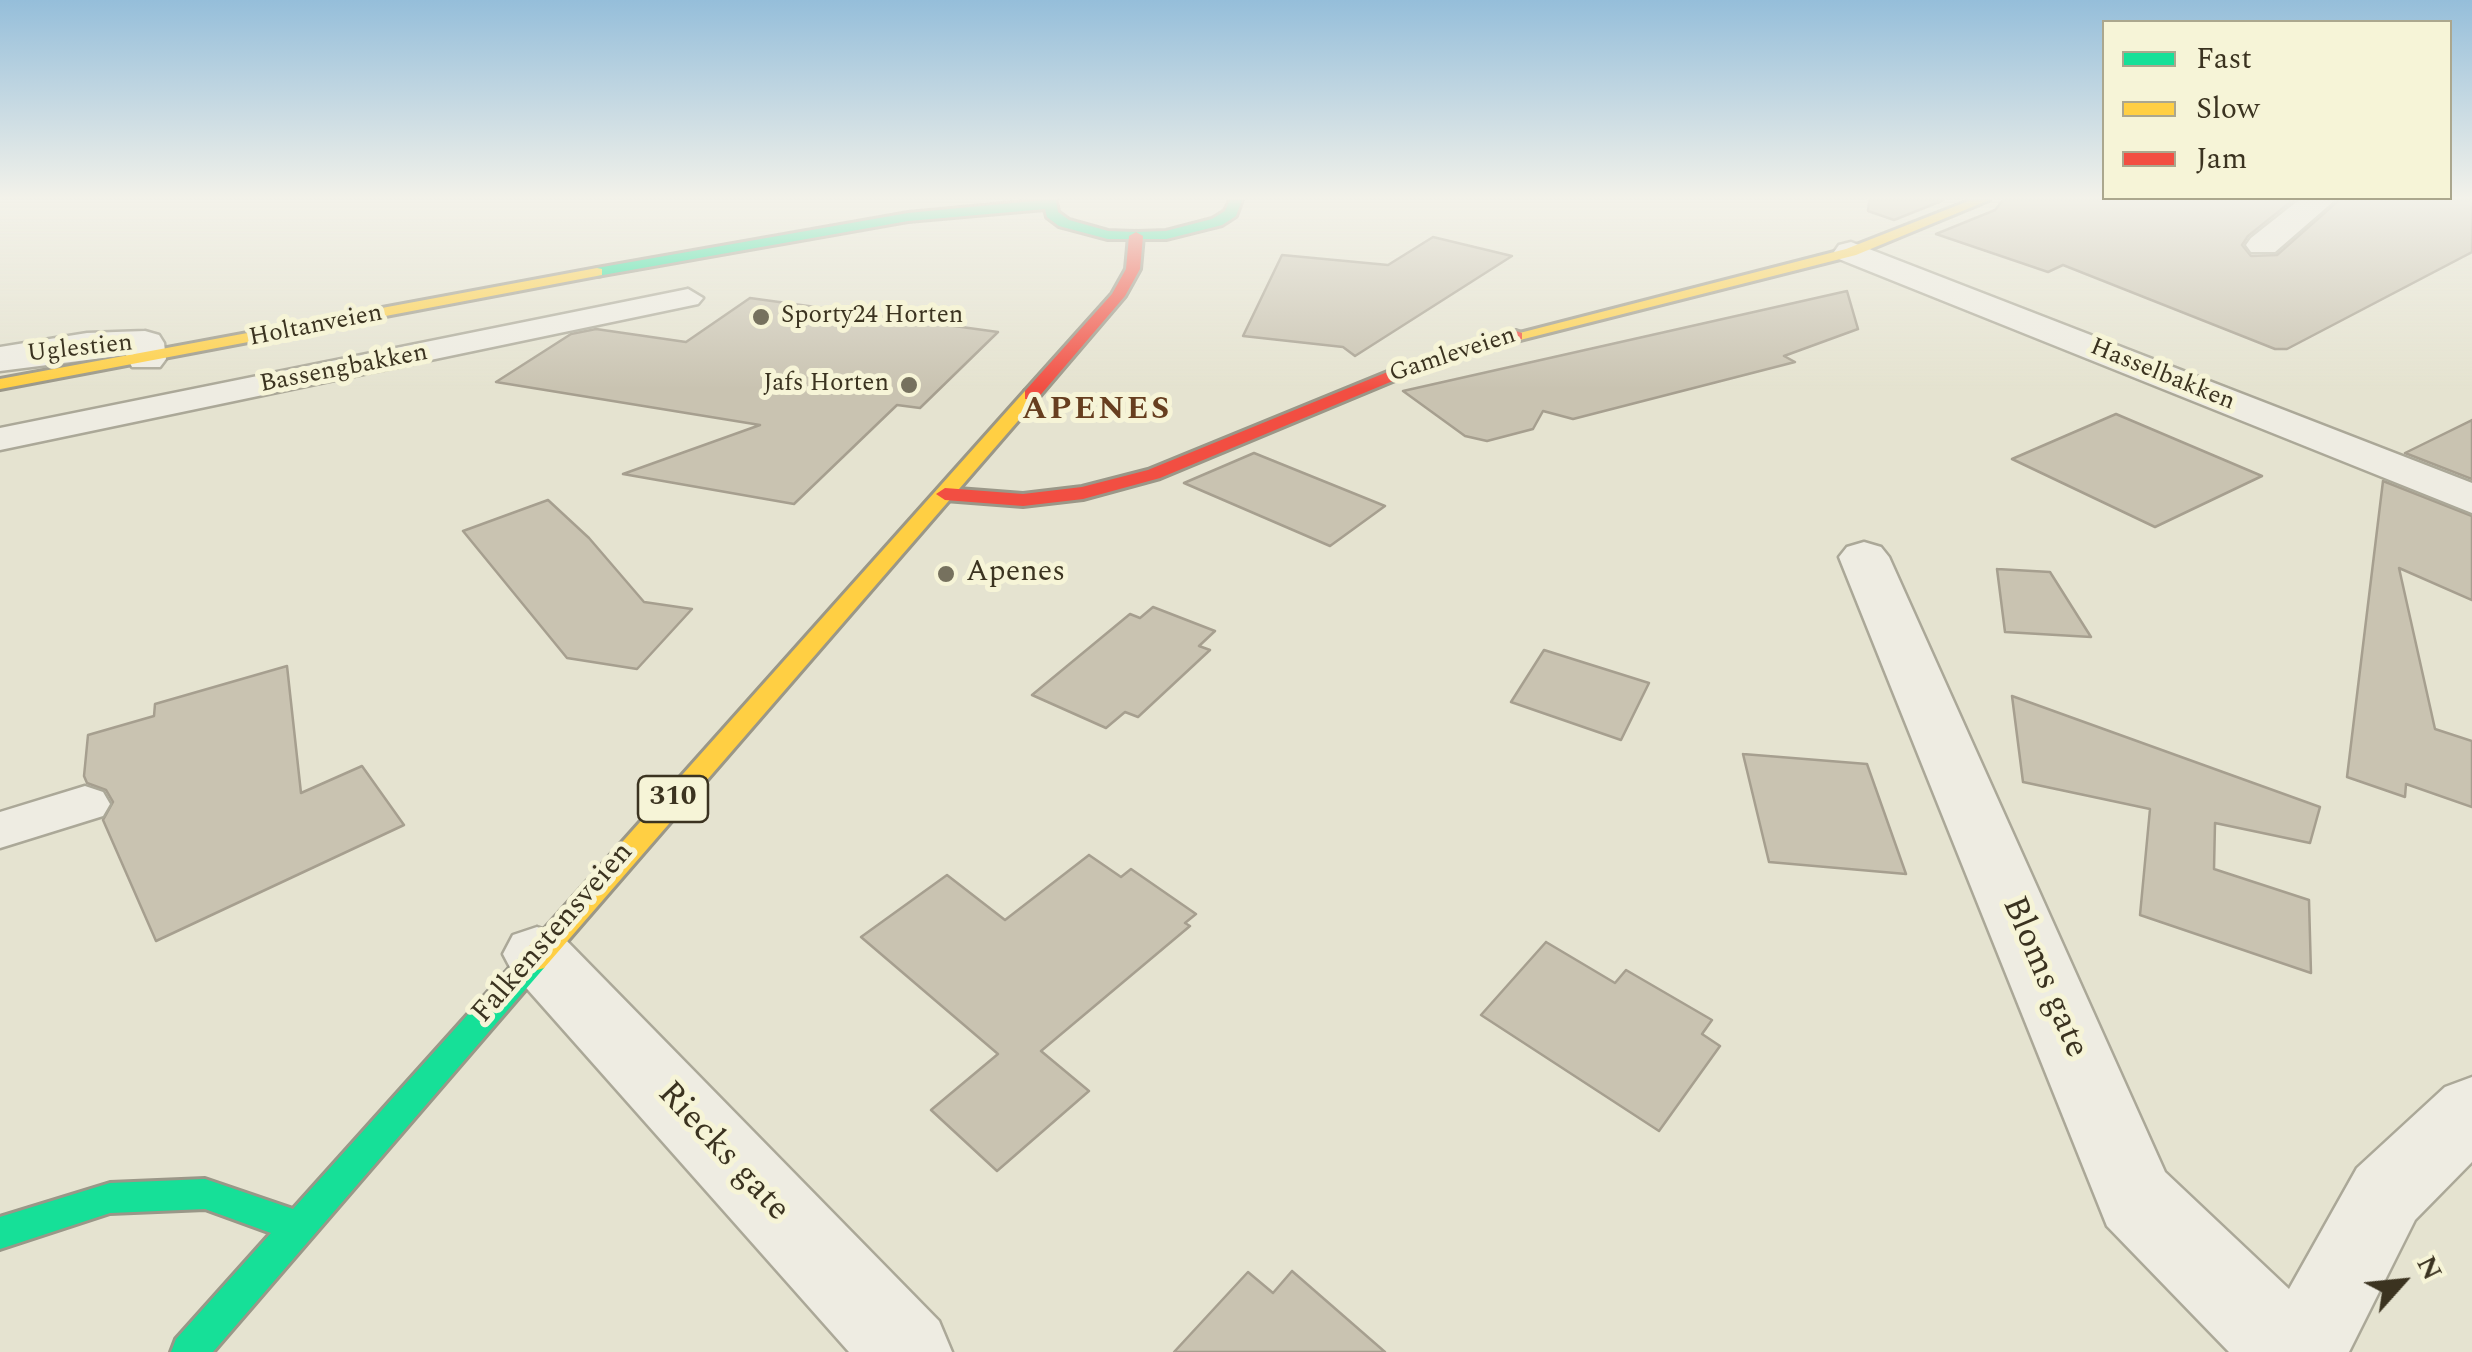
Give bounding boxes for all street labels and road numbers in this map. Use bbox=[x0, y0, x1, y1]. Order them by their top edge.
street label: Holtanveien bbox=[247, 299, 385, 355]
street label: Gamleveien bbox=[1386, 322, 1520, 390]
street label: Uglestien bbox=[26, 330, 134, 370]
street label: Hasselbakken bbox=[2085, 333, 2239, 419]
street label: Bassengbakken bbox=[258, 339, 430, 401]
road number: 310 bbox=[638, 776, 708, 822]
street label: Falkenstensveien bbox=[466, 836, 642, 1032]
street label: Bloms gate bbox=[1990, 891, 2096, 1065]
street label: Riecks gate bbox=[647, 1074, 797, 1232]

